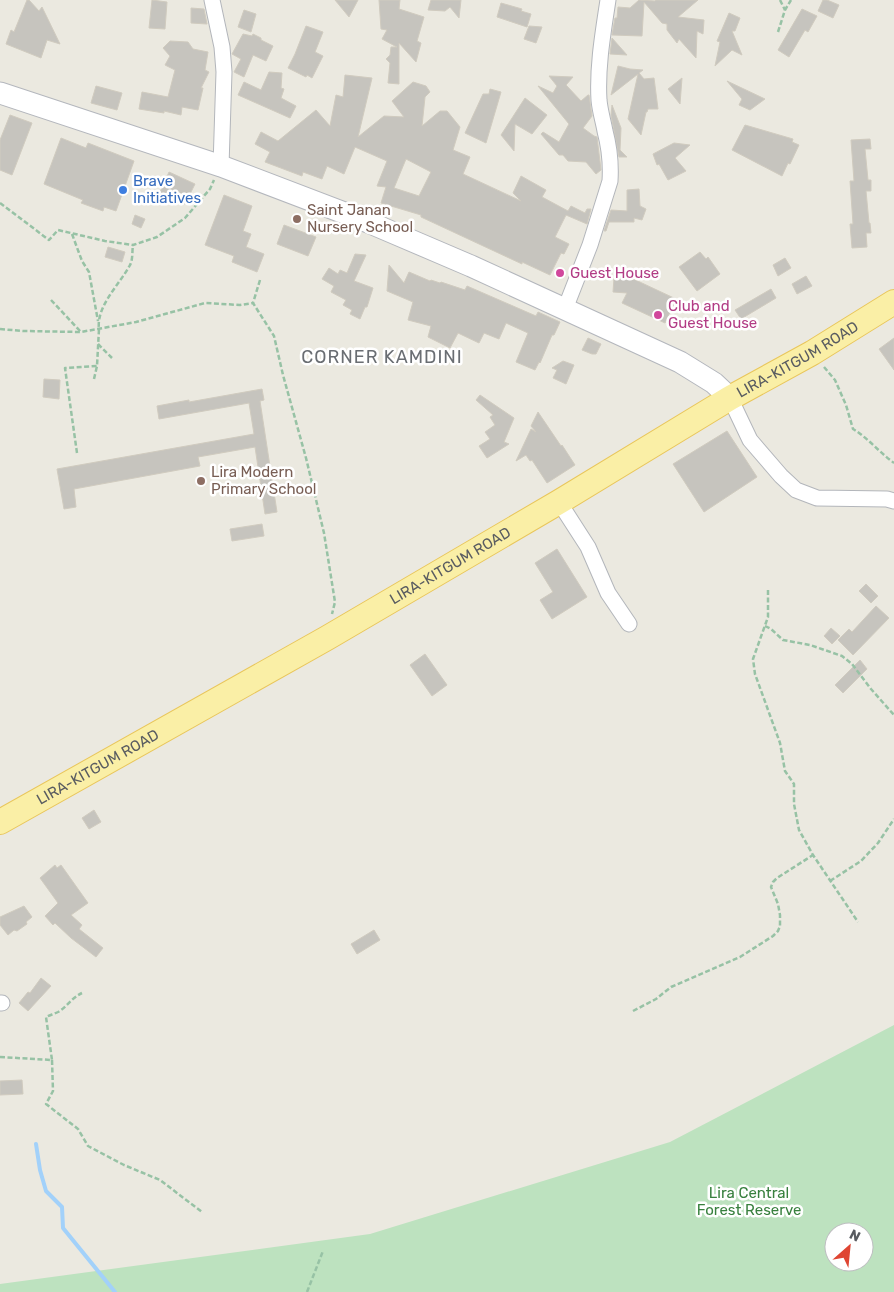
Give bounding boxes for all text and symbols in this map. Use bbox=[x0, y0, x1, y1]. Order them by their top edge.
place label: Brave Initiatives bbox=[133, 172, 201, 207]
marker: Brave Initiatives bbox=[117, 184, 129, 196]
place label: Saint Janan Nursery School bbox=[307, 201, 413, 236]
marker: Saint Janan Nursery School bbox=[291, 213, 303, 225]
place label: Guest House bbox=[570, 264, 659, 282]
marker: Guest House bbox=[554, 267, 566, 279]
place label: Club and Guest House bbox=[668, 297, 757, 332]
marker: Club and Guest House bbox=[652, 309, 664, 321]
street label: LIRA-KITGUM ROAD bbox=[734, 317, 862, 402]
district label: CORNER KAMDINI bbox=[301, 346, 463, 368]
place label: Lira Modern Primary School bbox=[211, 463, 316, 498]
marker: Lira Modern Primary School bbox=[195, 475, 207, 487]
street label: LIRA-KITGUM ROAD bbox=[386, 523, 514, 608]
street label: LIRA-KITGUM ROAD bbox=[33, 726, 162, 809]
park label: Lira Central Forest Reserve bbox=[697, 1184, 801, 1219]
north arrow bbox=[824, 1222, 874, 1272]
text: N bbox=[846, 1226, 863, 1246]

